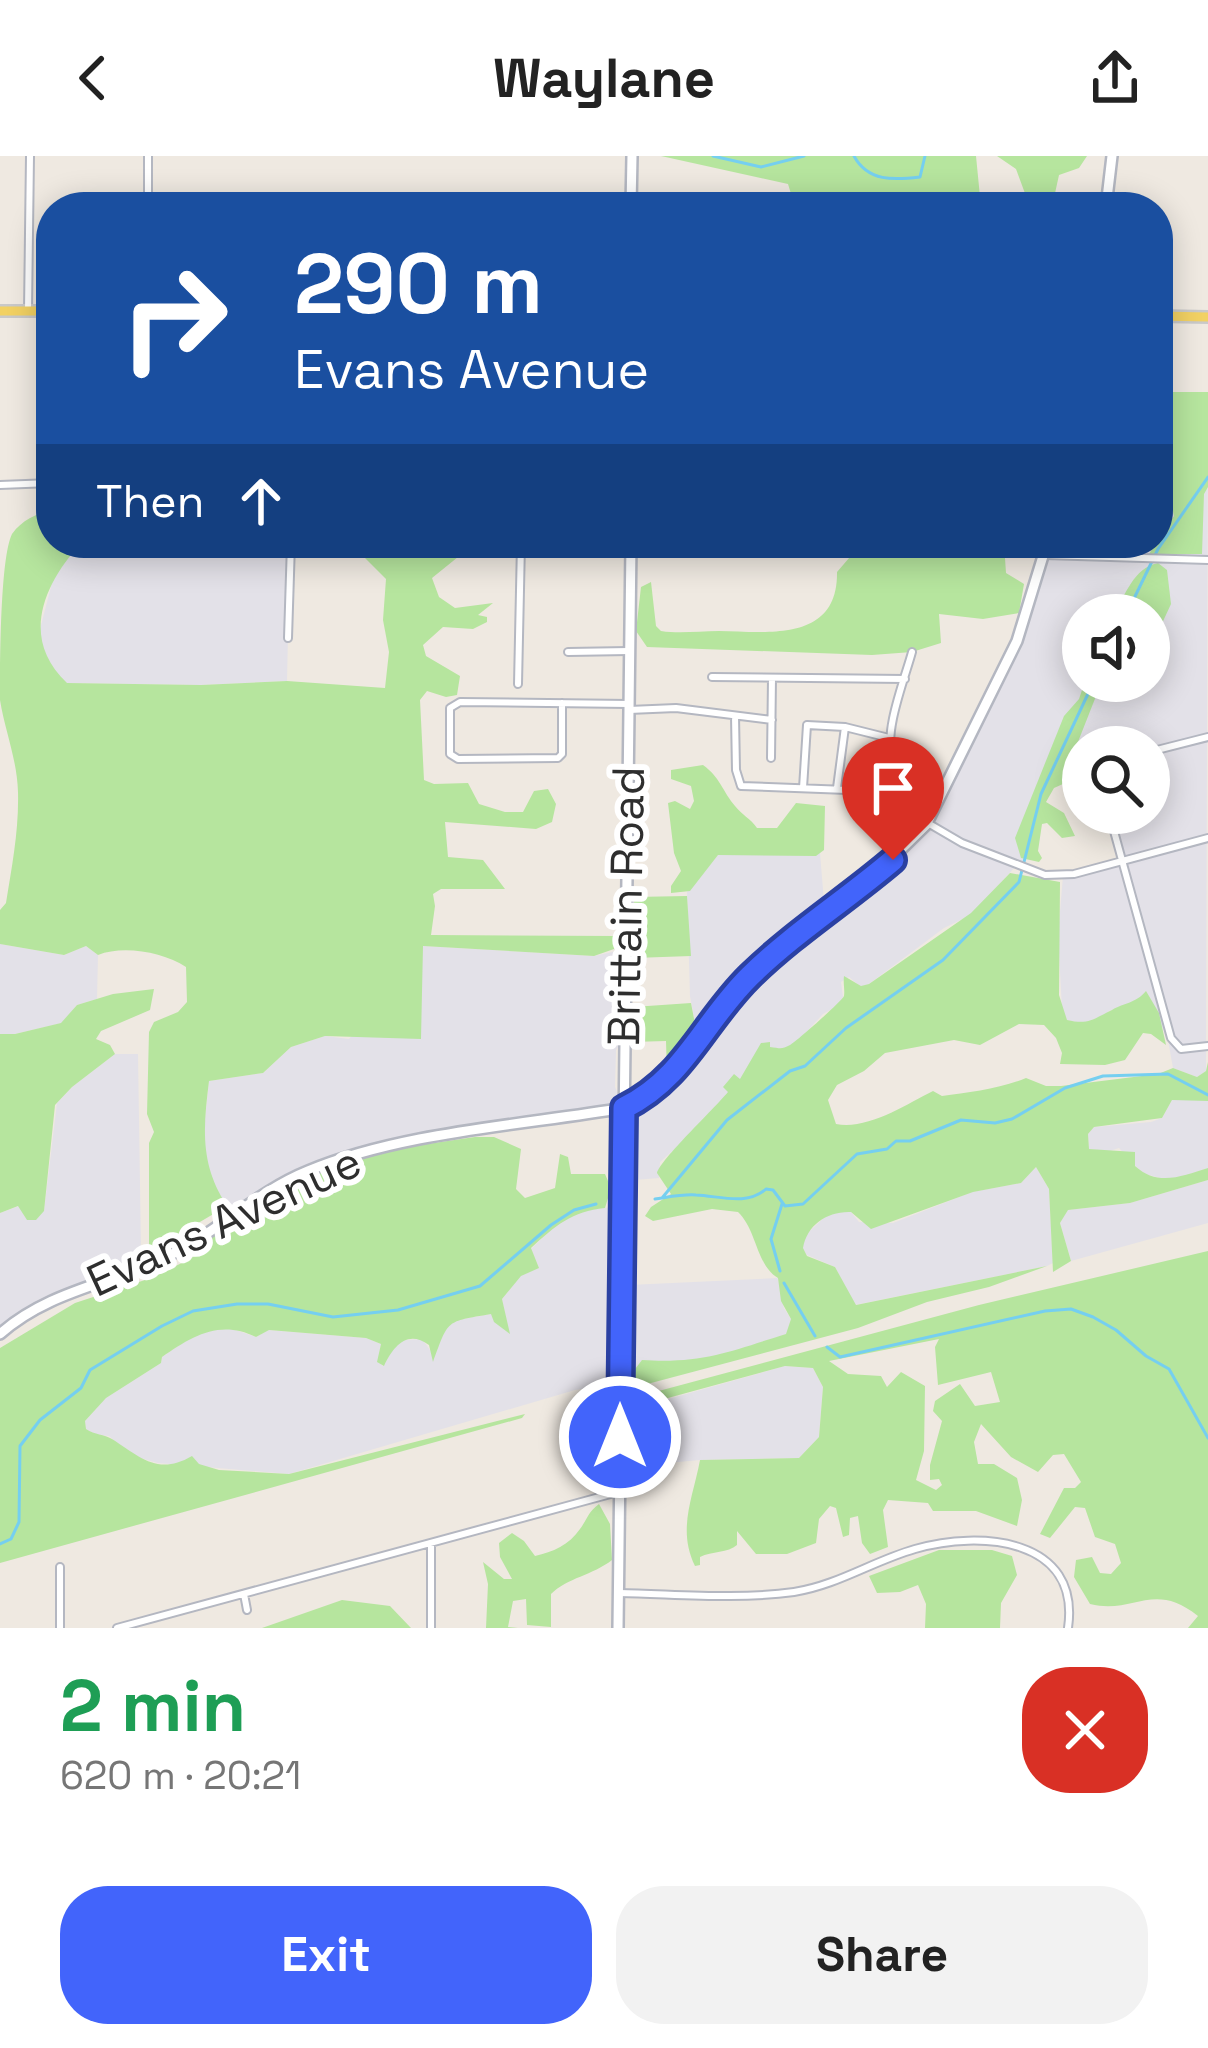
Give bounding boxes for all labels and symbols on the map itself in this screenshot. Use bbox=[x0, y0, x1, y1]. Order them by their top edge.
pin bbox=[842, 737, 944, 860]
street label: Brittain Road bbox=[595, 766, 657, 1046]
street label: Evans Avenue bbox=[78, 1133, 370, 1309]
position arrow bbox=[557, 1374, 683, 1500]

